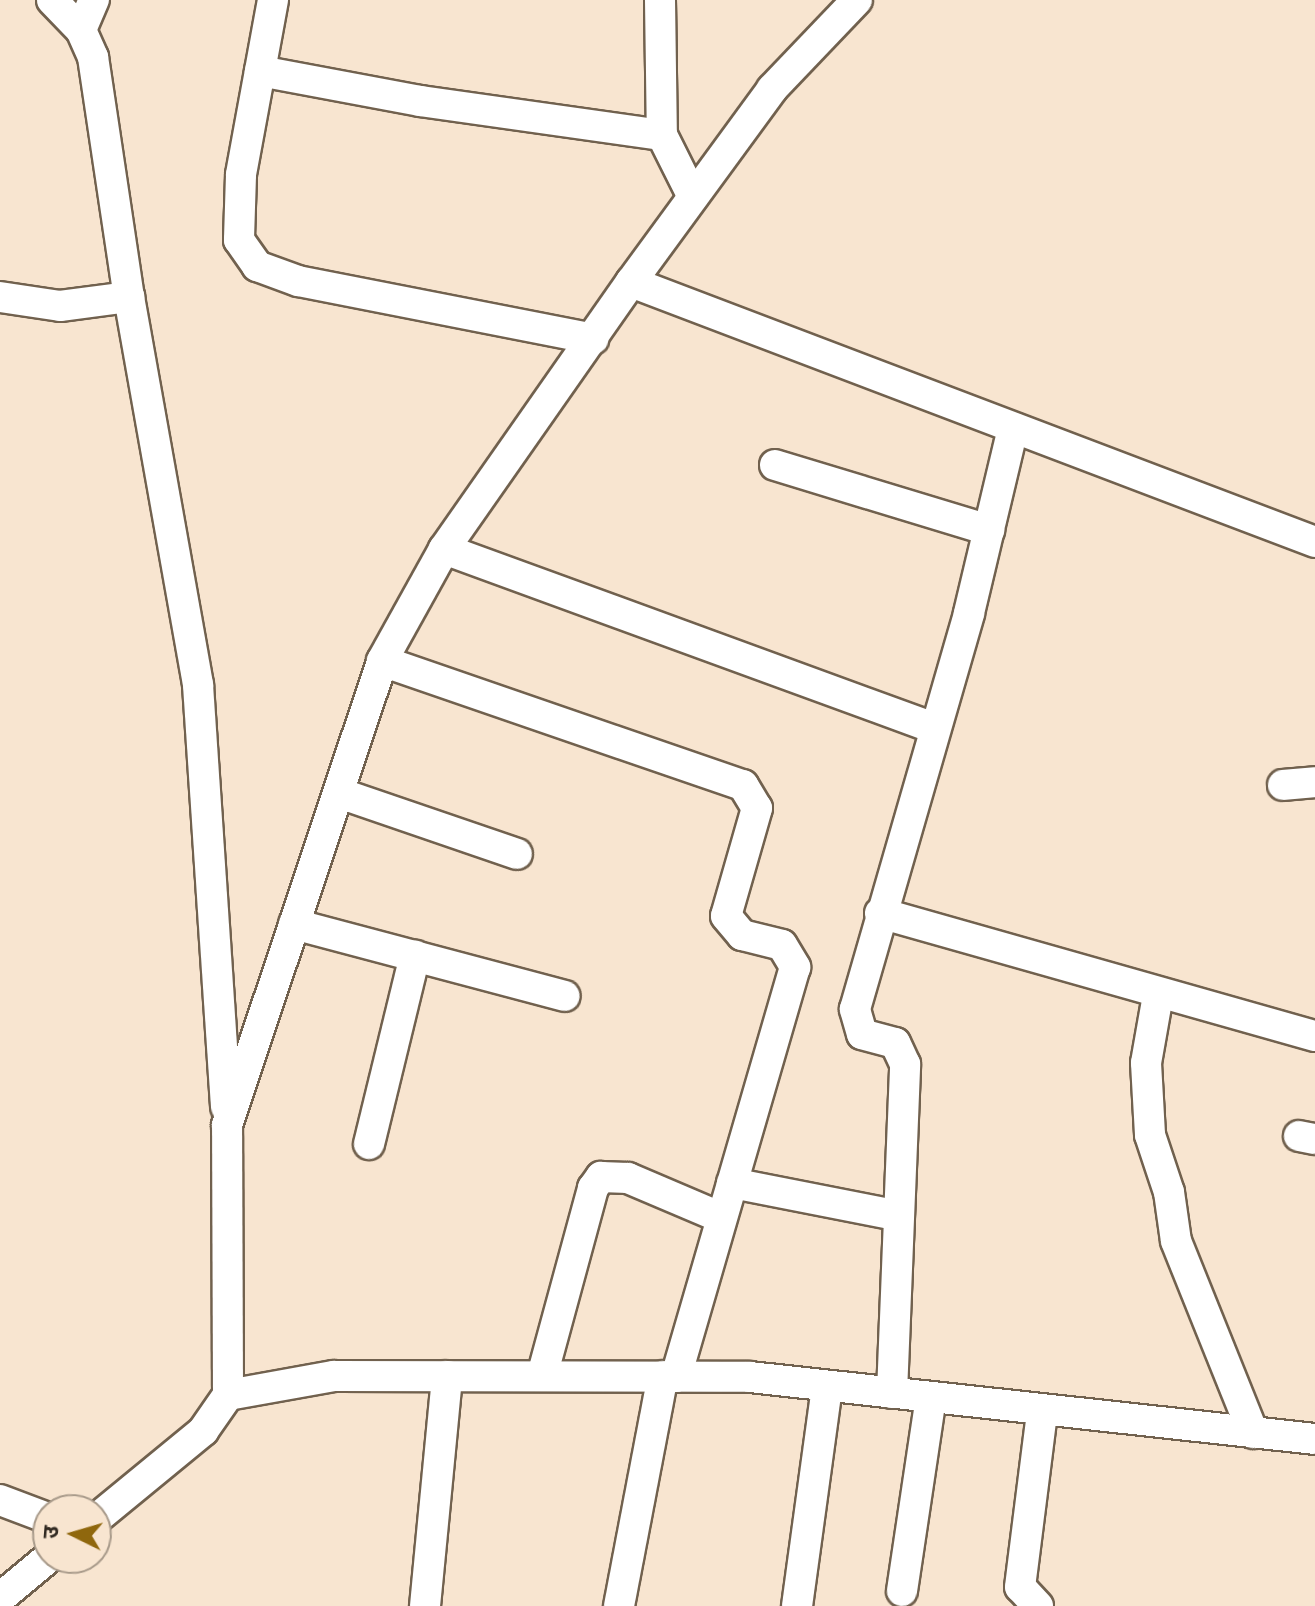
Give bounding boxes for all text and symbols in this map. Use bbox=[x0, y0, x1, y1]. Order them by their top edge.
north arrow bbox=[32, 1494, 112, 1574]
text: उ bbox=[33, 1524, 68, 1540]

